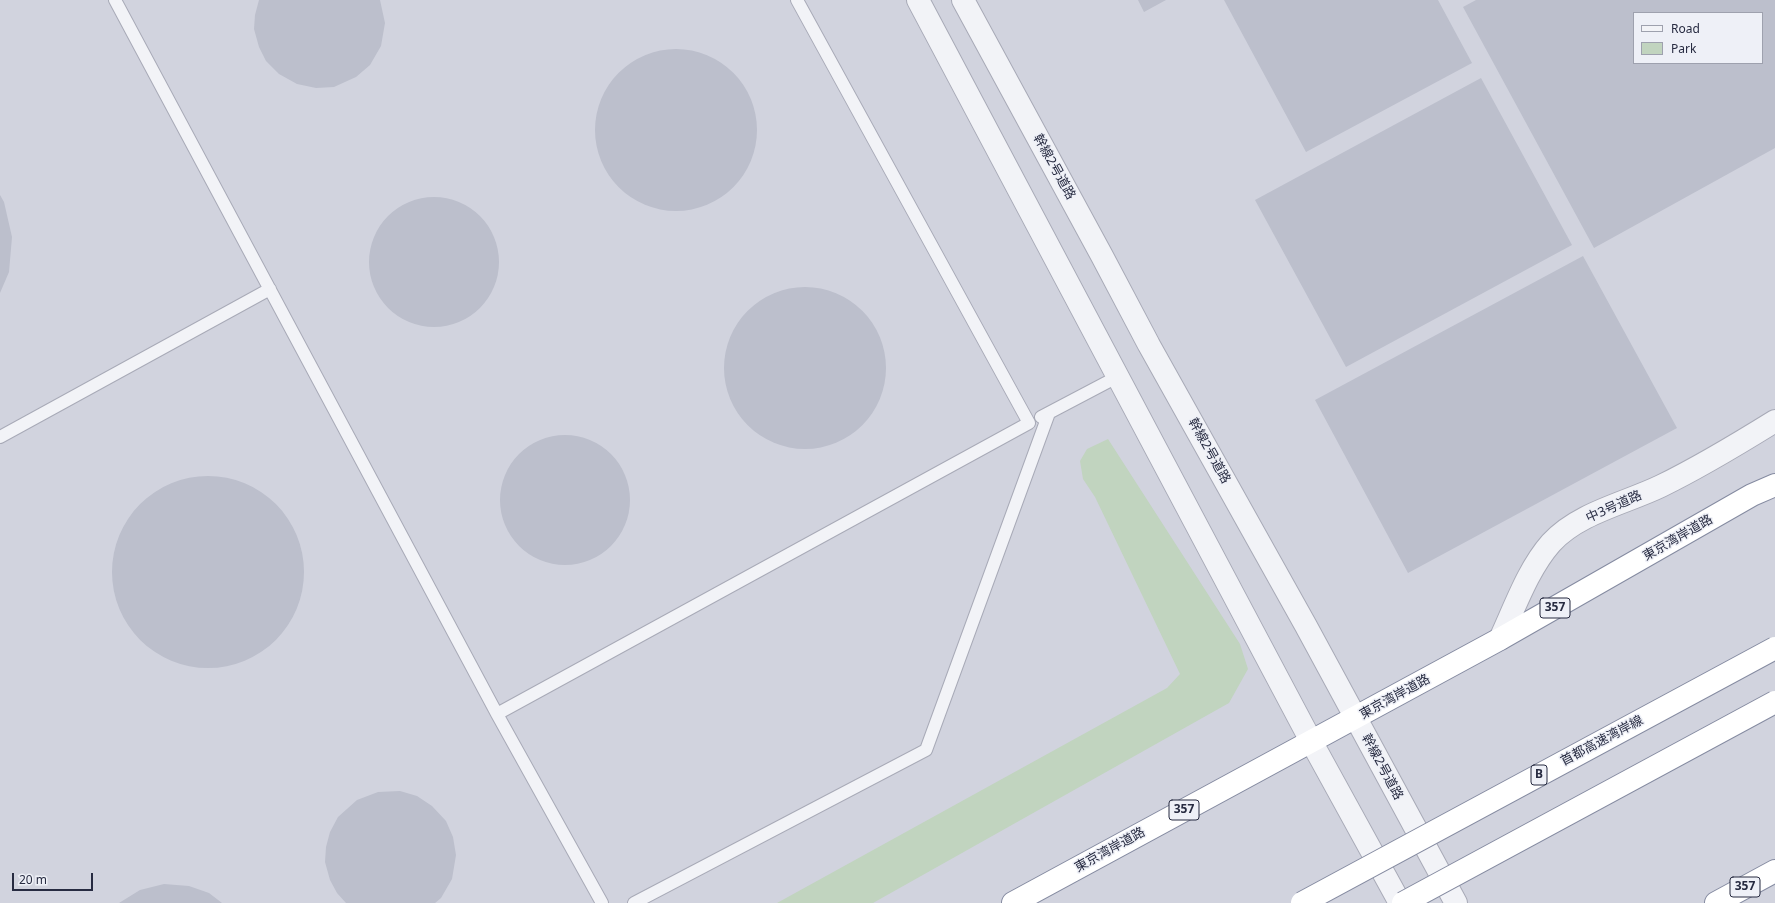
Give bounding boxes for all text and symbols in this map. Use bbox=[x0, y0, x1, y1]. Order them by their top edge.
legend bbox=[1633, 12, 1763, 64]
text: Road bbox=[1671, 20, 1700, 37]
text: Park bbox=[1671, 40, 1696, 57]
street label: 幹線2号道路 bbox=[1030, 132, 1078, 202]
street label: 幹線2号道路 bbox=[1185, 416, 1233, 486]
street label: 中3号道路 bbox=[1584, 488, 1644, 526]
street label: 東京湾岸道路 bbox=[1640, 512, 1716, 564]
road number: 357 bbox=[1540, 598, 1570, 618]
street label: 東京湾岸道路 bbox=[1357, 671, 1433, 723]
street label: 首都高速湾岸線 bbox=[1558, 713, 1646, 769]
street label: 幹線2号道路 bbox=[1358, 731, 1406, 803]
road number: B bbox=[1531, 765, 1547, 785]
road number: 357 bbox=[1169, 800, 1199, 820]
street label: 東京湾岸道路 bbox=[1072, 824, 1148, 876]
scale bar bbox=[14, 865, 95, 891]
text: 20 m bbox=[19, 871, 47, 888]
road number: 357 bbox=[1730, 877, 1760, 897]

